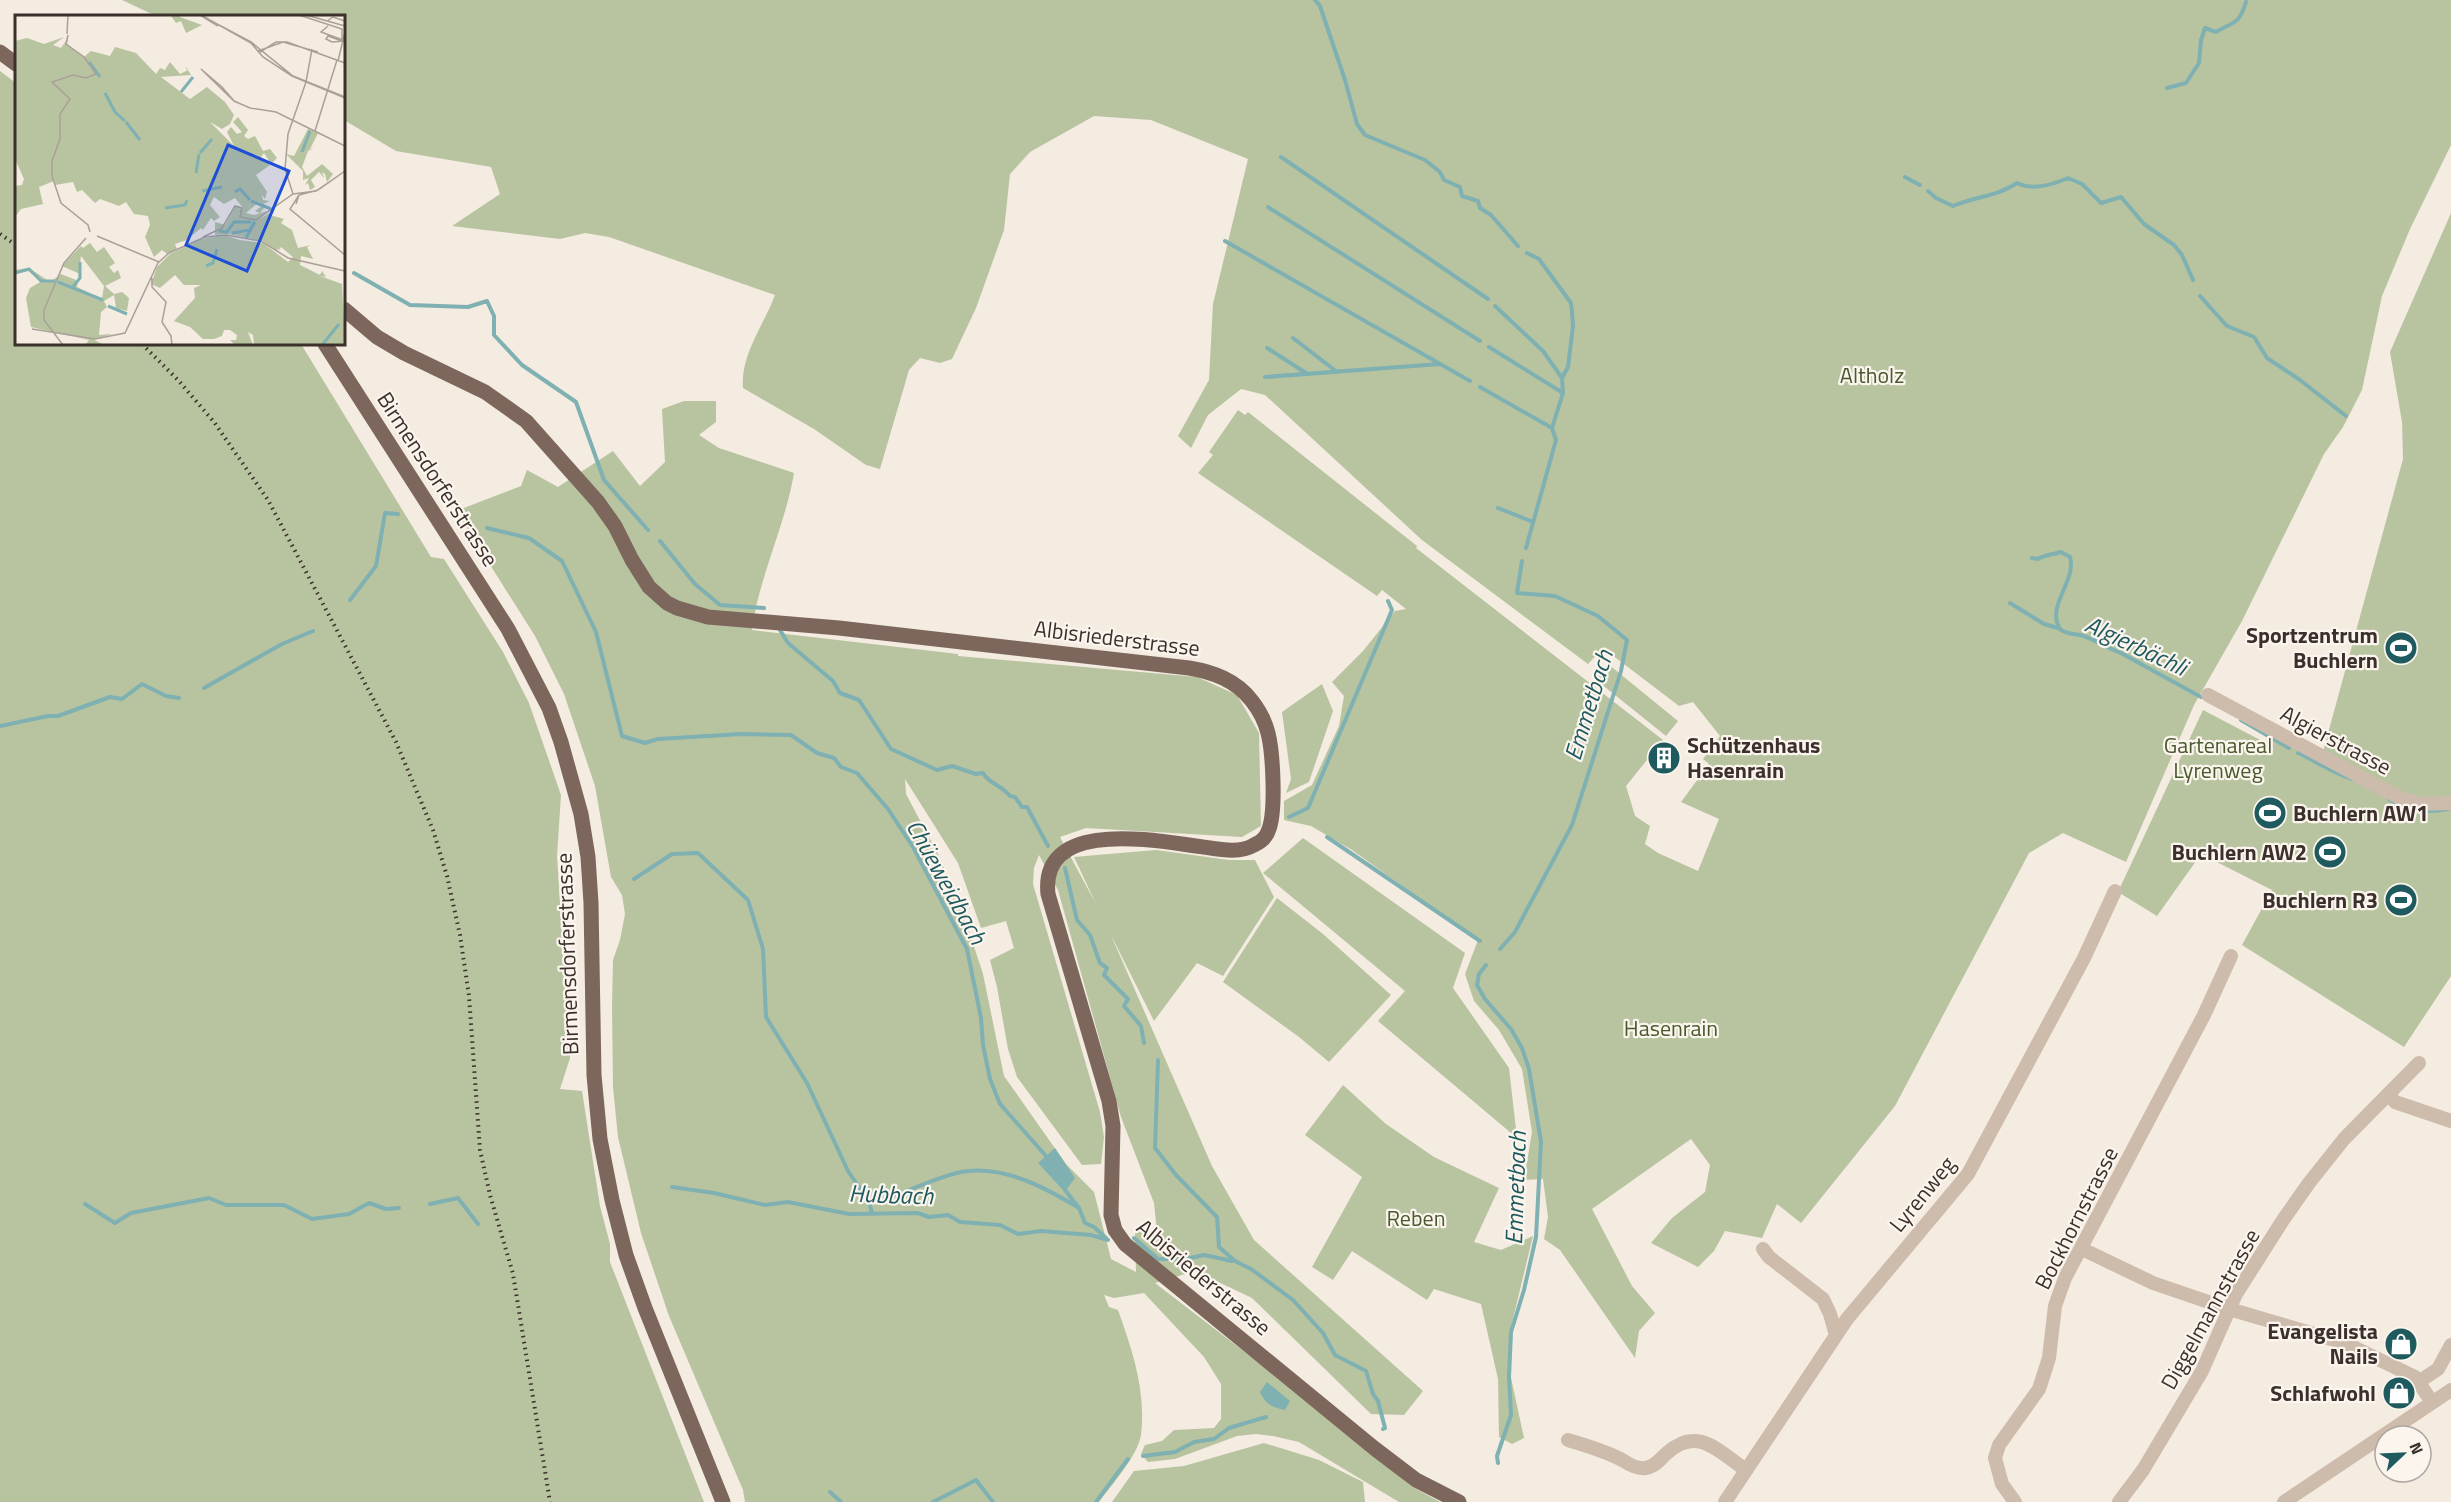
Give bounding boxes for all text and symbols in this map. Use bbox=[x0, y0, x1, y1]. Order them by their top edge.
inset map bbox=[15, 15, 345, 345]
park label: Altholz bbox=[1840, 358, 1904, 392]
street label: Birmensdorferstrasse bbox=[369, 385, 507, 573]
water label: Algierbächli bbox=[2079, 606, 2196, 686]
street label: Albisriederstrasse bbox=[1032, 611, 1202, 665]
place label: Sportzentrum Buchlern bbox=[2246, 618, 2378, 677]
sports icon: Sportzentrum Buchlern bbox=[2383, 630, 2419, 666]
water label: Emmetbach bbox=[1554, 644, 1622, 764]
street label: Algierstrasse bbox=[2275, 697, 2397, 783]
place label: Schützenhaus Hasenrain bbox=[1687, 728, 1820, 787]
park label: Gartenareal Lyrenweg bbox=[2164, 728, 2272, 787]
building icon: Schützenhaus Hasenrain bbox=[1646, 740, 1682, 776]
sports icon: Buchlern AW1 bbox=[2252, 795, 2288, 831]
place label: Buchlern AW1 bbox=[2293, 796, 2429, 830]
water label: Chüeweidbach bbox=[898, 812, 997, 952]
sports icon: Buchlern AW2 bbox=[2312, 834, 2348, 870]
place label: Buchlern AW2 bbox=[2172, 835, 2307, 869]
street label: Birmensdorferstrasse bbox=[546, 852, 588, 1056]
sports icon: Buchlern R3 bbox=[2383, 882, 2419, 918]
place label: Buchlern R3 bbox=[2262, 883, 2378, 917]
park label: Hasenrain bbox=[1624, 1011, 1718, 1045]
water label: Emmetbach bbox=[1495, 1129, 1535, 1245]
street label: Bockhornstrasse bbox=[2025, 1141, 2127, 1295]
street label: Lyrenweg bbox=[1881, 1149, 1963, 1239]
water label: Hubbach bbox=[848, 1175, 935, 1214]
park label: Reben bbox=[1387, 1201, 1445, 1235]
street label: Albisriederstrasse bbox=[1129, 1210, 1279, 1344]
street label: Diggelmannstrasse bbox=[2152, 1222, 2268, 1396]
place label: Evangelista Nails bbox=[2267, 1314, 2378, 1373]
shop icon: Evangelista Nails bbox=[2383, 1326, 2419, 1362]
shop icon: Schlafwohl bbox=[2381, 1375, 2417, 1411]
place label: Schlafwohl bbox=[2270, 1376, 2376, 1410]
north arrow bbox=[2373, 1424, 2433, 1484]
text: N bbox=[2404, 1438, 2430, 1458]

